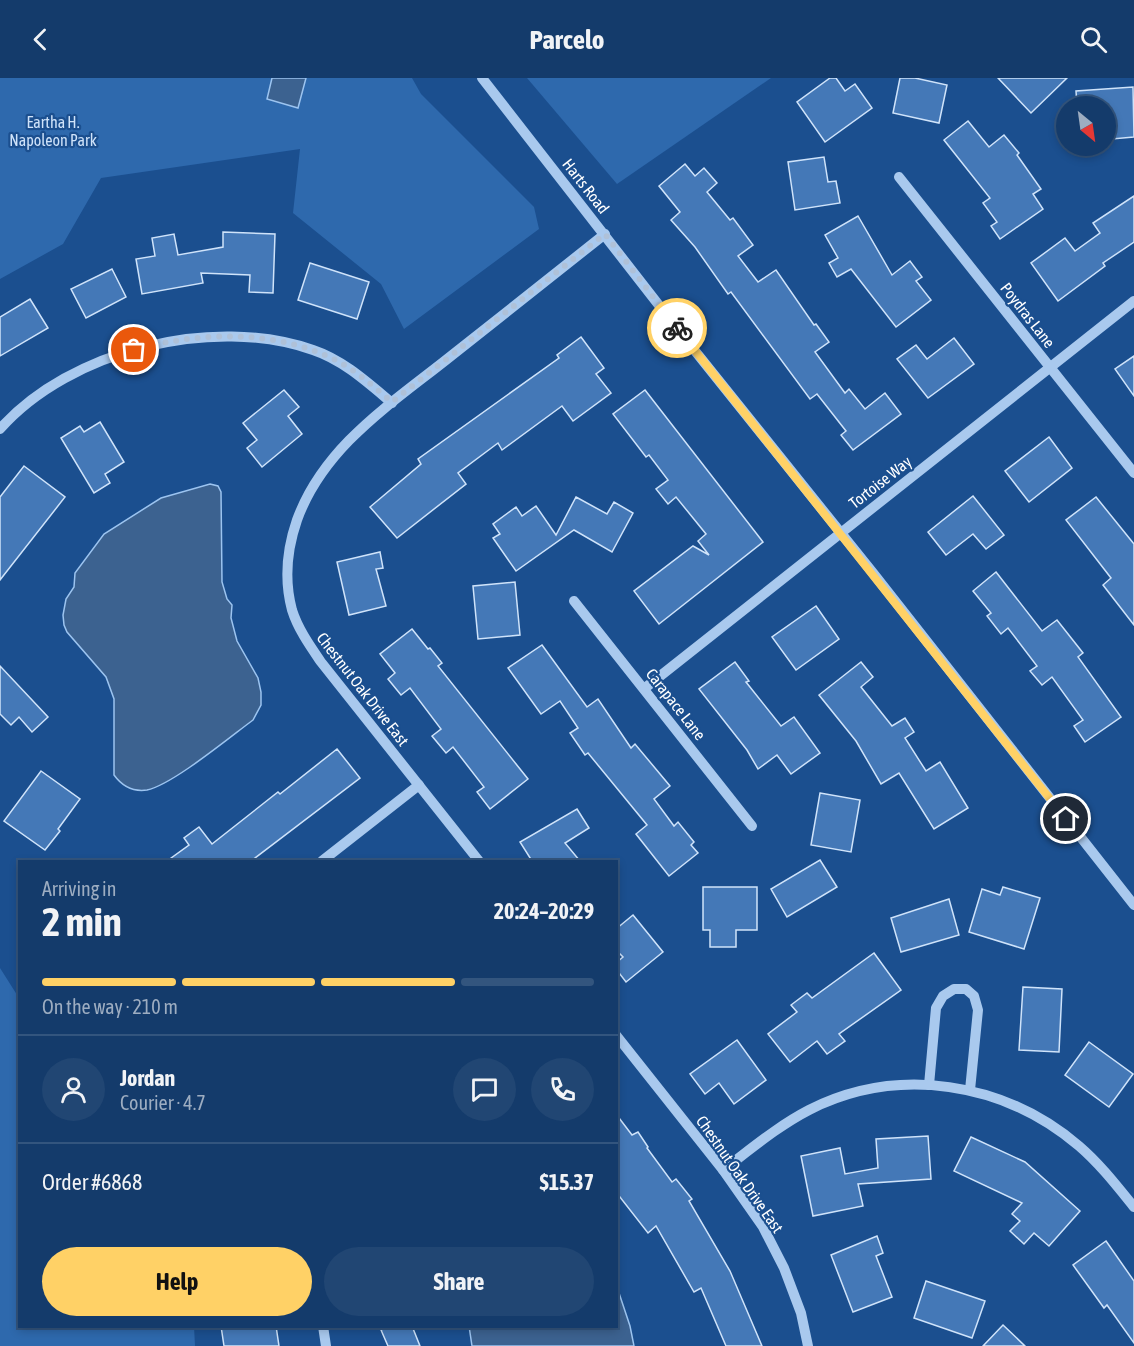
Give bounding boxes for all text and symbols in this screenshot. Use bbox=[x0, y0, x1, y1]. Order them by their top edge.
icon: back bbox=[24, 23, 57, 56]
icon: search bbox=[1077, 23, 1110, 56]
text: Parcelo bbox=[529, 24, 605, 55]
north arrow bbox=[1056, 96, 1116, 156]
map controls bbox=[1056, 96, 1116, 156]
park label: Eartha H. Napoleon Park bbox=[9, 113, 97, 150]
street label: Harts Road bbox=[559, 155, 613, 217]
street label: Poydras Lane bbox=[996, 279, 1059, 352]
courier bbox=[647, 298, 707, 358]
icon: bike bbox=[661, 312, 694, 345]
pin bbox=[108, 324, 159, 375]
icon: bag bbox=[117, 333, 150, 366]
street label: Tortoise Way bbox=[845, 452, 916, 513]
street label: Chestnut Oak Drive East bbox=[313, 629, 413, 749]
street label: Carapace Lane bbox=[642, 665, 709, 744]
pin bbox=[1040, 793, 1091, 844]
icon: home bbox=[1049, 802, 1082, 835]
text: Arriving in bbox=[42, 877, 116, 900]
text: 20:24–20:29 bbox=[494, 898, 594, 924]
text: 2 min bbox=[42, 900, 122, 944]
text: On the way · 210 m bbox=[42, 995, 178, 1018]
button: person bbox=[42, 1058, 105, 1121]
button: chat bbox=[453, 1058, 516, 1121]
button: phone bbox=[531, 1058, 594, 1121]
text: Jordan bbox=[120, 1065, 175, 1091]
text: Courier · 4.7 bbox=[120, 1091, 206, 1114]
street label: Chestnut Oak Drive East bbox=[693, 1112, 787, 1236]
text: Order #6868 bbox=[42, 1169, 142, 1195]
text: $15.37 bbox=[539, 1169, 594, 1195]
button: Help bbox=[42, 1247, 312, 1316]
button: Share bbox=[324, 1247, 594, 1316]

